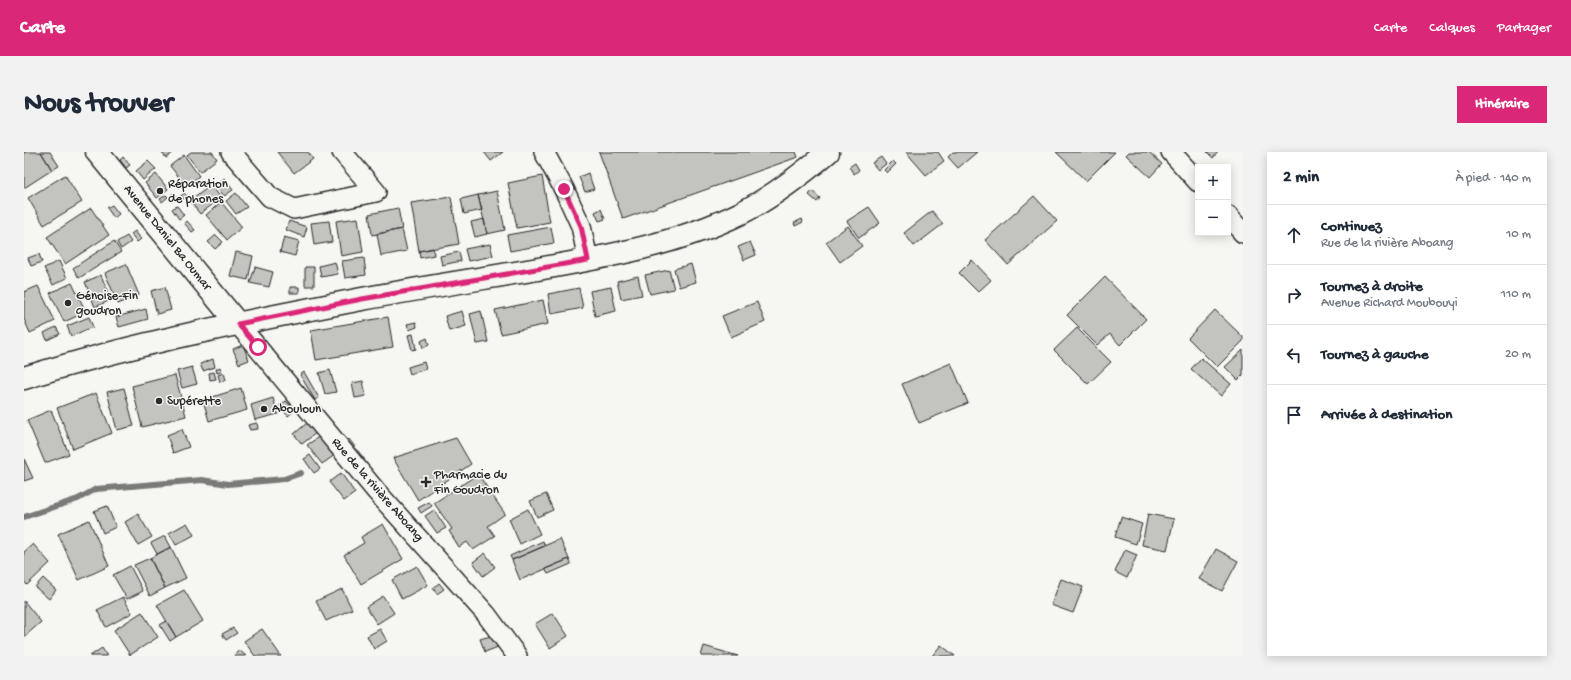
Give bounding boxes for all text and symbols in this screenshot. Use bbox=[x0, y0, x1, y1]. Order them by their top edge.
text: Carte bbox=[20, 17, 65, 40]
text: Carte bbox=[1374, 20, 1407, 37]
text: Calques bbox=[1429, 20, 1475, 37]
text: Partager bbox=[1497, 20, 1551, 37]
button: Itinéraire bbox=[1457, 86, 1547, 123]
text: Nous trouver bbox=[24, 88, 173, 121]
map controls bbox=[1195, 164, 1231, 236]
button: + bbox=[1195, 164, 1231, 200]
text: 2 min bbox=[1283, 168, 1319, 188]
text: À pied · 140 m bbox=[1455, 171, 1531, 186]
place label: Réparation de phones bbox=[168, 177, 229, 207]
route end bbox=[555, 180, 573, 198]
street label: Avenue Daniel Ba Oumar bbox=[120, 182, 215, 295]
marker: Réparation de phones bbox=[155, 186, 165, 196]
button: − bbox=[1195, 200, 1231, 236]
text: Continuez bbox=[1321, 218, 1382, 236]
icon: ahead bbox=[1283, 224, 1305, 246]
text: 10 m bbox=[1506, 227, 1531, 242]
text: Rue de la rivière Aboang bbox=[1321, 236, 1453, 251]
text: Tournez à droite bbox=[1321, 278, 1423, 296]
icon: right bbox=[1283, 284, 1305, 306]
text: 110 m bbox=[1501, 287, 1531, 302]
place label: Génoise-Fin goudron bbox=[76, 289, 139, 319]
text: Avenue Richard Moubouyi bbox=[1321, 296, 1458, 311]
marker: Génoise-Fin goudron bbox=[63, 298, 73, 308]
route start bbox=[249, 338, 267, 356]
icon: left bbox=[1283, 344, 1305, 366]
text: Tournez à gauche bbox=[1321, 346, 1429, 364]
text: 20 m bbox=[1505, 347, 1531, 362]
place label: Supérette bbox=[167, 394, 221, 409]
marker: Supérette bbox=[154, 396, 164, 406]
place label: Abouloun bbox=[272, 402, 322, 417]
marker: Abouloun bbox=[259, 404, 269, 414]
icon: arrive bbox=[1283, 404, 1305, 426]
text: Arrivée à destination bbox=[1321, 406, 1452, 424]
street label: Rue de la rivière Aboang bbox=[328, 435, 426, 545]
place label: Pharmacie du Fin Goudron bbox=[433, 468, 507, 498]
marker: Pharmacie du Fin Goudron bbox=[421, 477, 431, 487]

